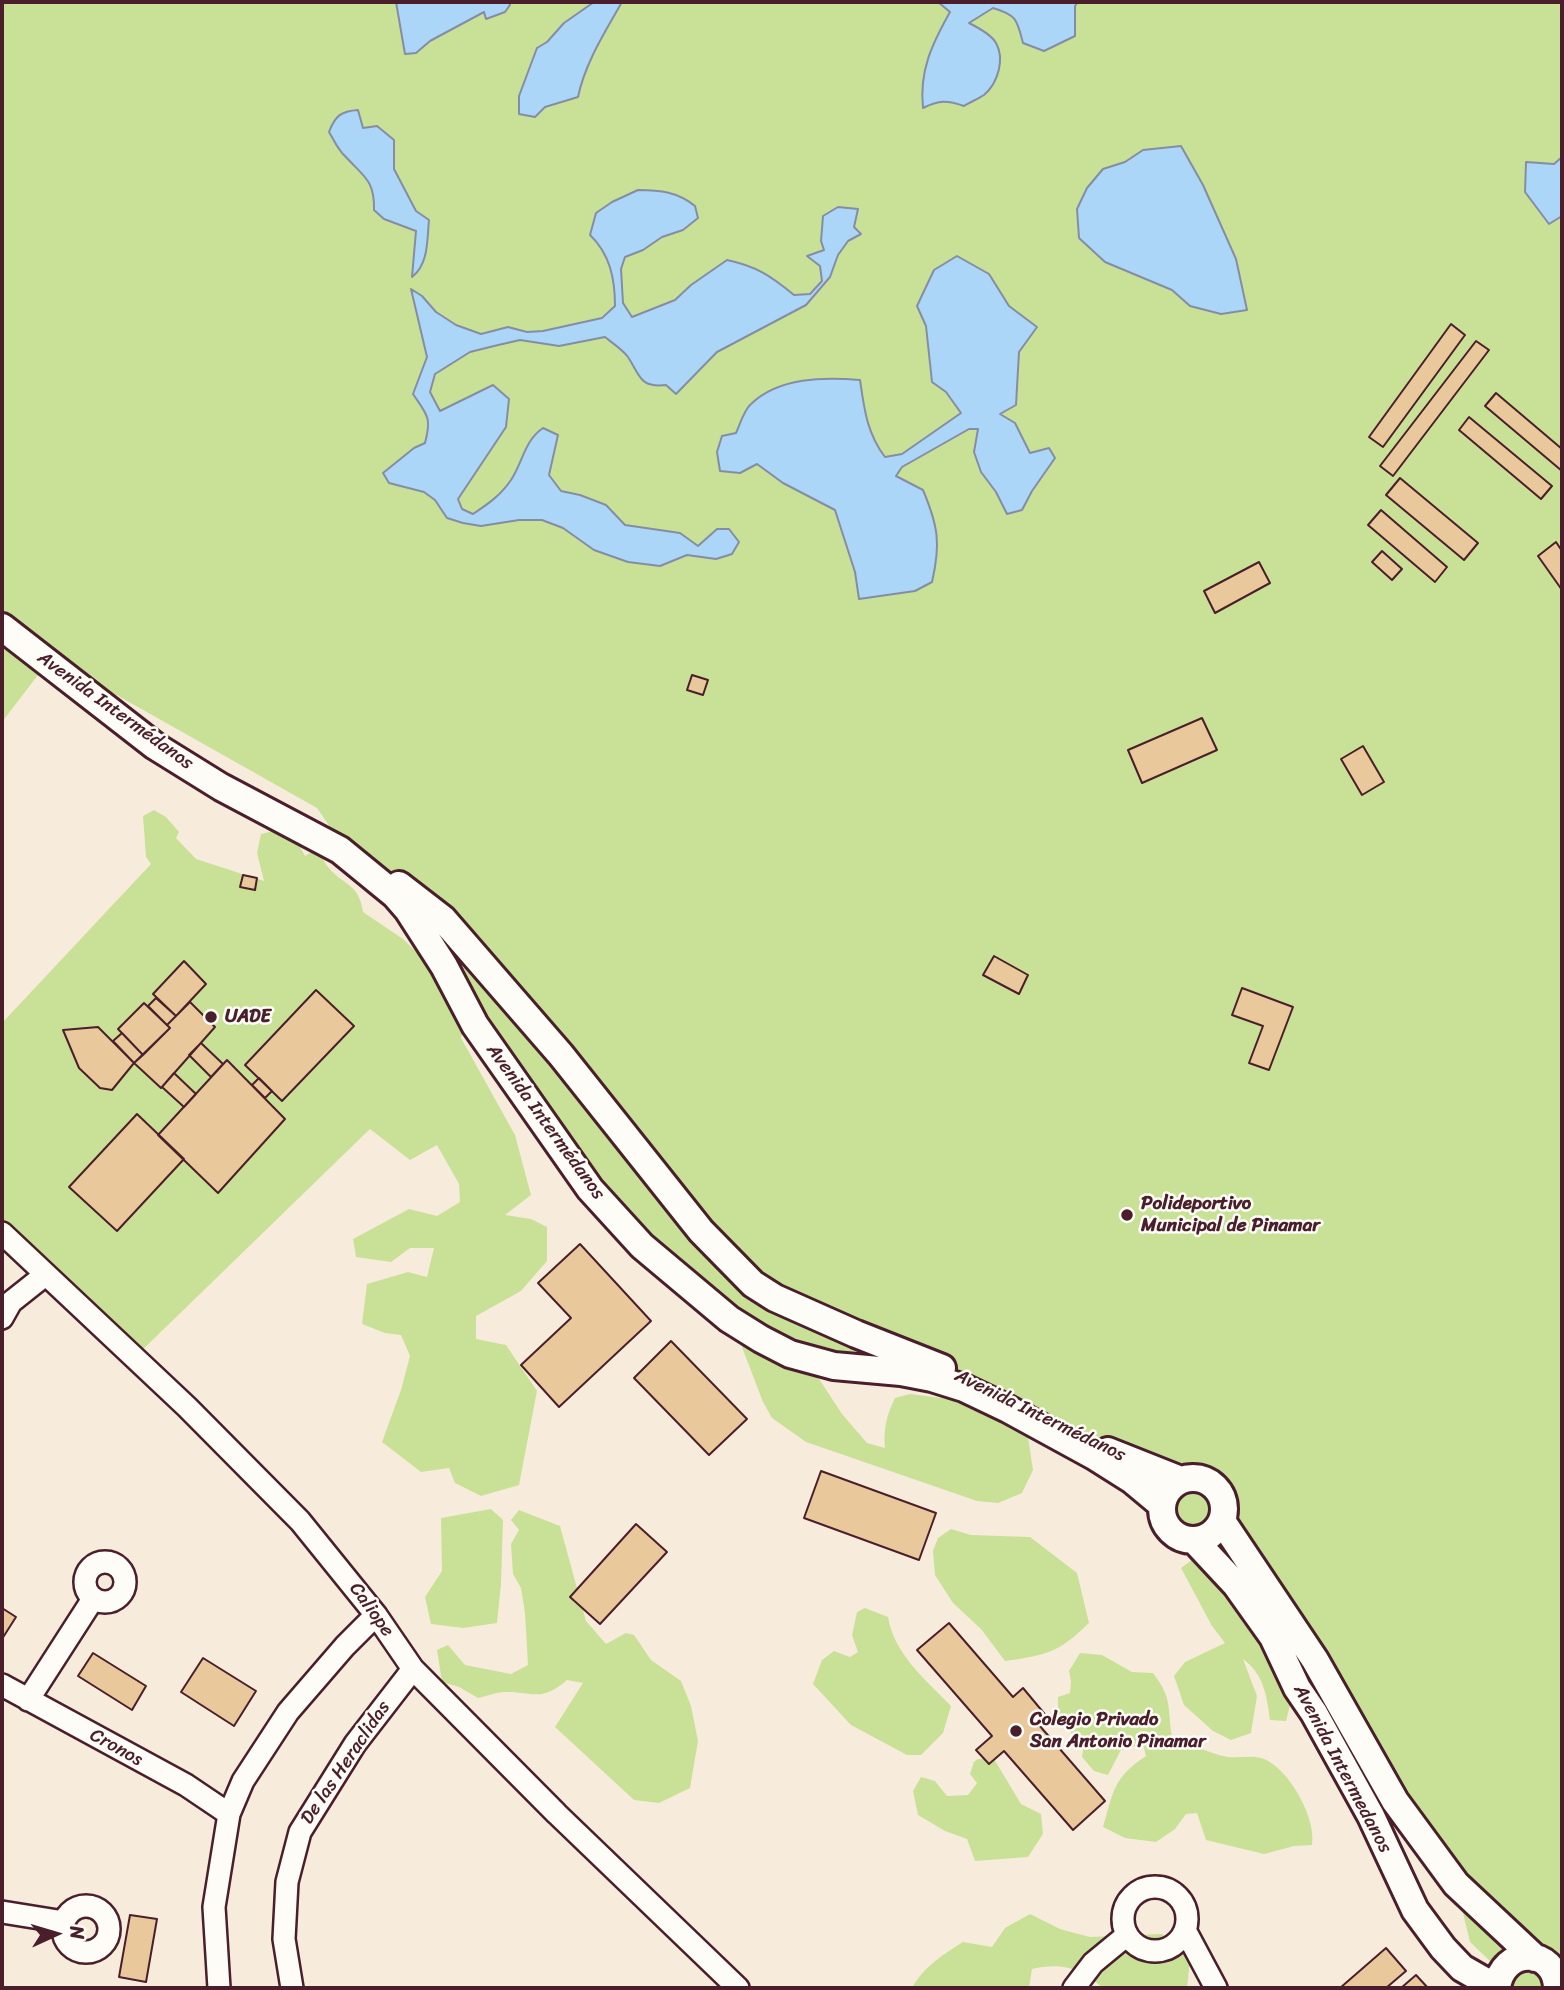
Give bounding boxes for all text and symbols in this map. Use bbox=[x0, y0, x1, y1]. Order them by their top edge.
street label: Avenida Intermédanos bbox=[33, 647, 197, 775]
place label: UADE bbox=[225, 1006, 271, 1028]
marker: UADE bbox=[203, 1009, 219, 1025]
street label: Avenida Intermédanos bbox=[481, 1040, 609, 1204]
place label: Polideportivo Municipal de Pinamar bbox=[1141, 1193, 1320, 1237]
marker: Polideportivo Municipal de Pinamar bbox=[1119, 1207, 1135, 1223]
street label: Avenida Intermédanos bbox=[951, 1365, 1129, 1467]
street label: Caliope bbox=[344, 1579, 398, 1641]
street label: Avenida Intermedanos bbox=[1288, 1681, 1396, 1857]
street label: De las Heraclidas bbox=[296, 1697, 396, 1829]
place label: Colegio Privado San Antonio Pinamar bbox=[1030, 1709, 1206, 1753]
marker: Colegio Privado San Antonio Pinamar bbox=[1008, 1723, 1024, 1739]
street label: Cronos bbox=[86, 1724, 146, 1772]
north arrow bbox=[21, 1899, 91, 1969]
text: N bbox=[61, 1925, 94, 1940]

